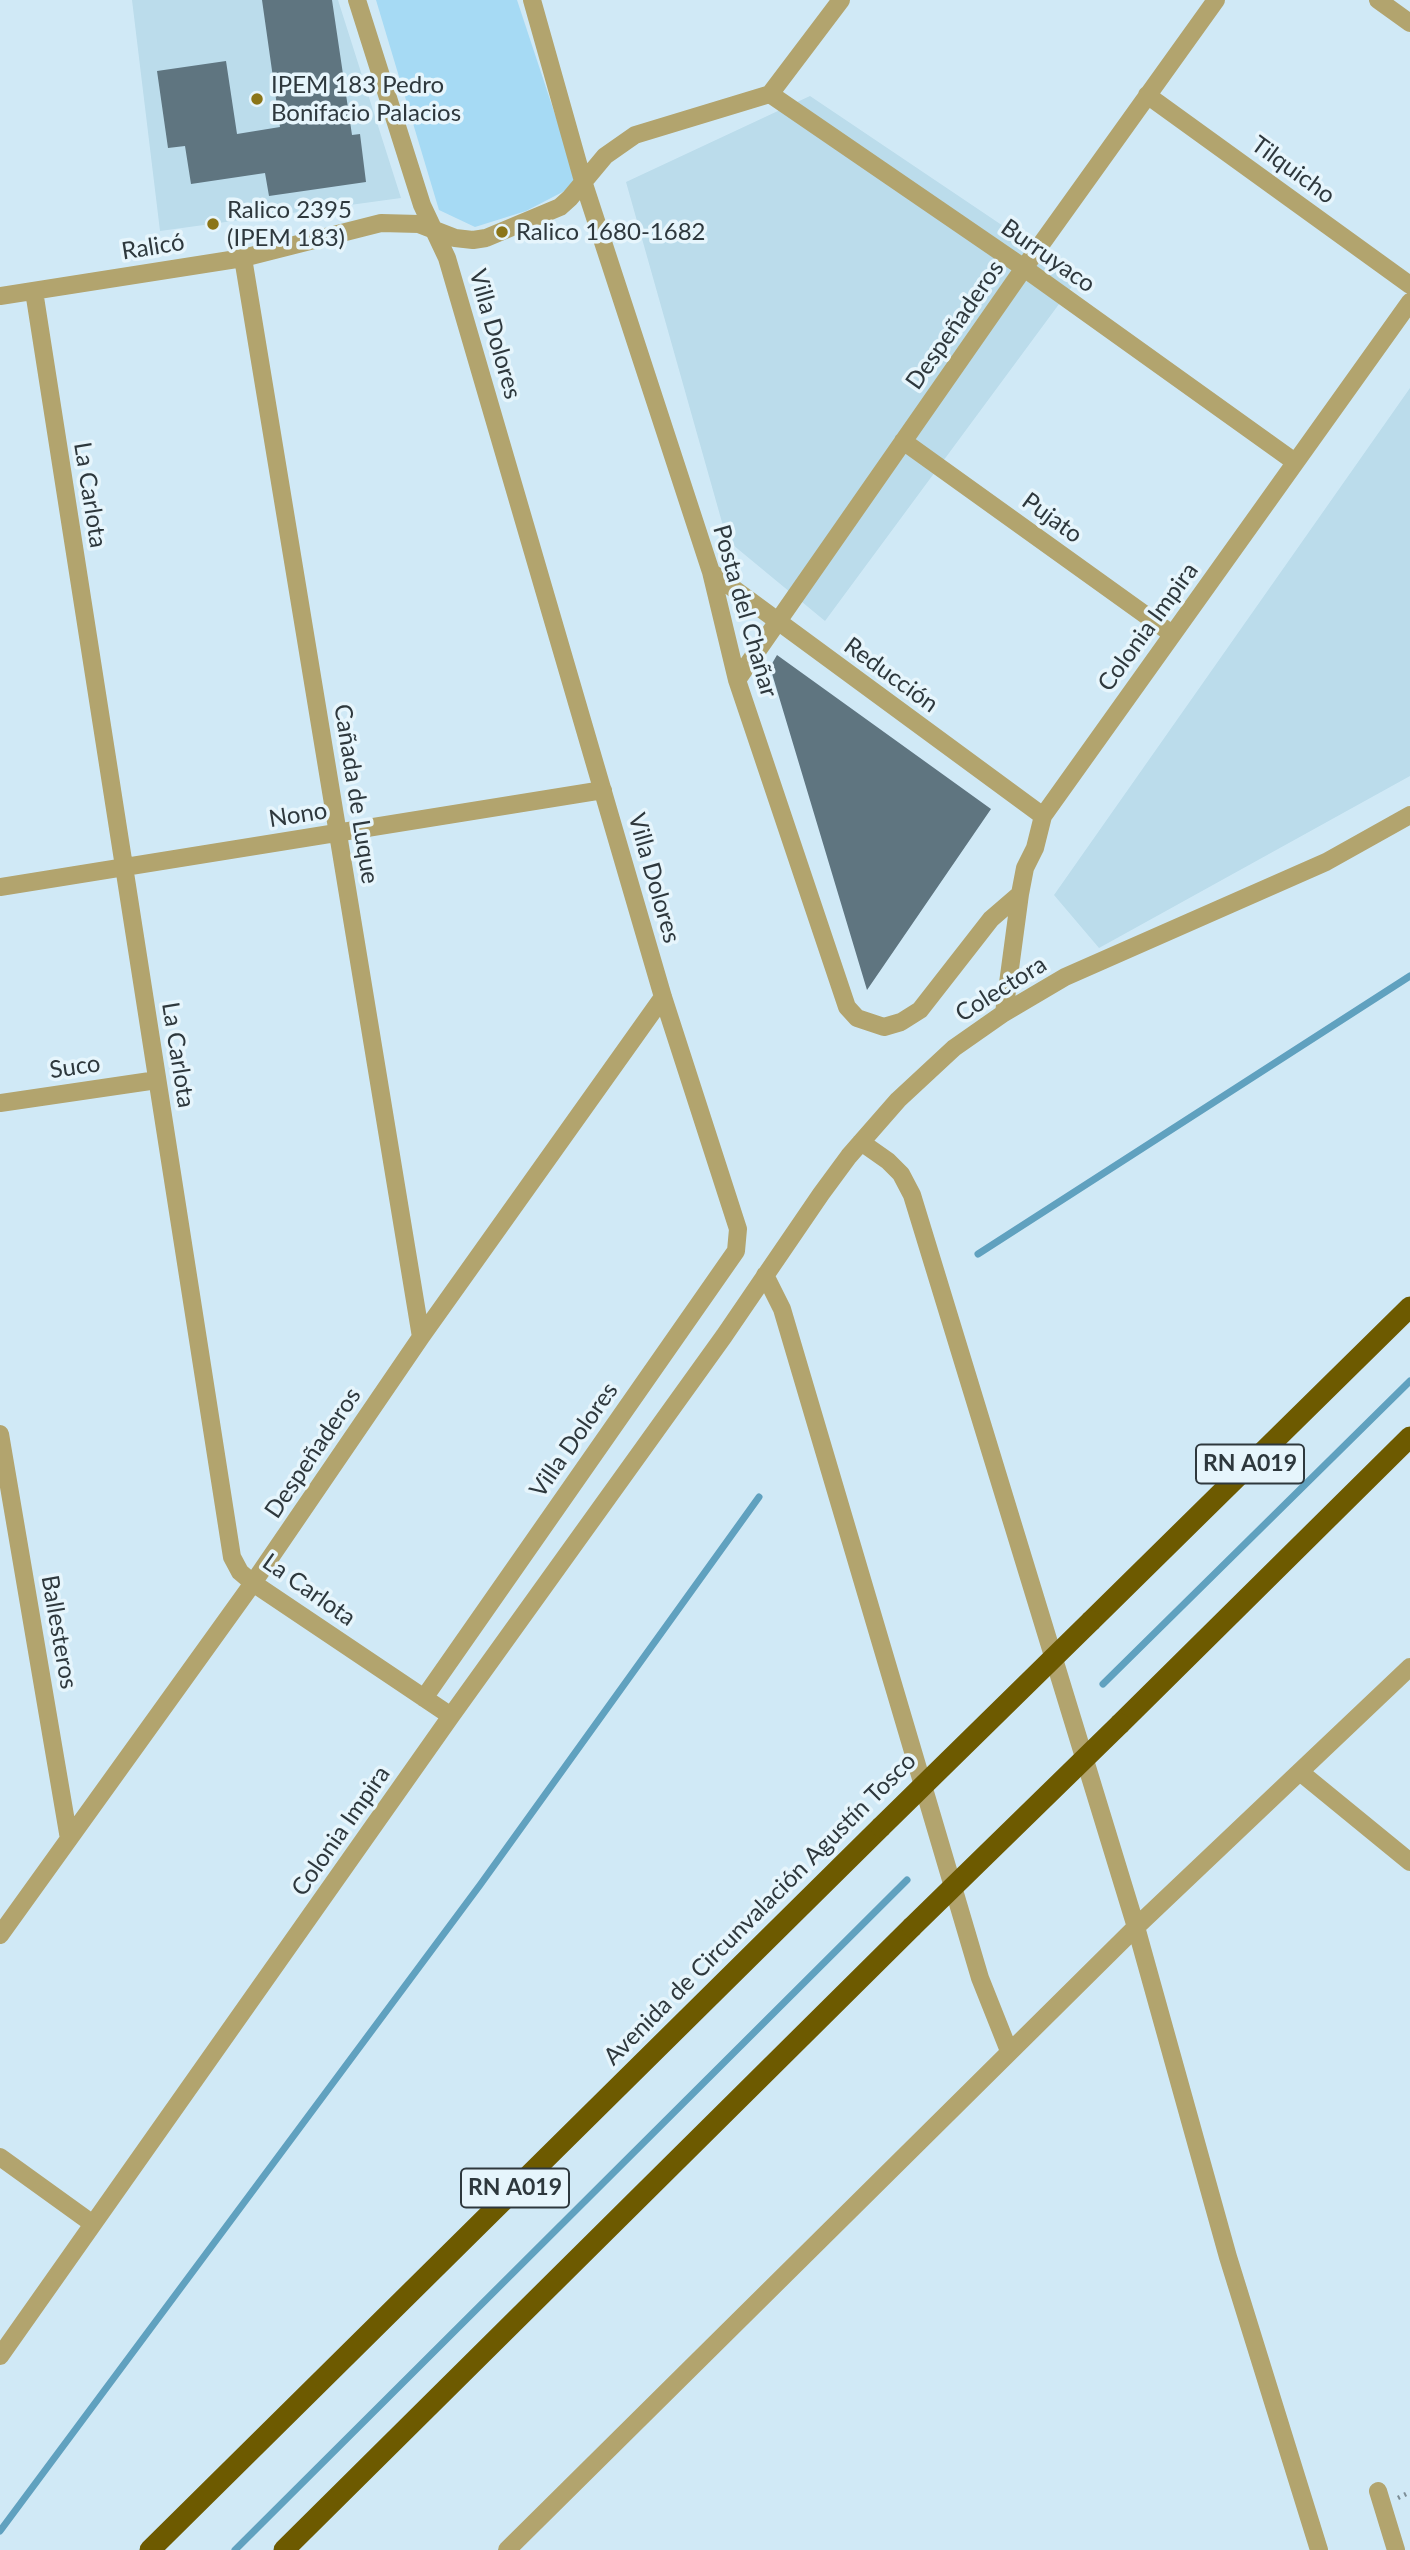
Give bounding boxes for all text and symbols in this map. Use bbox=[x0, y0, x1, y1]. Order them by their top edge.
place label: IPEM 183 Pedro Bonifacio Palacios bbox=[271, 71, 461, 127]
marker: IPEM 183 Pedro Bonifacio Palacios bbox=[249, 91, 265, 107]
street label: Tilquicho bbox=[1245, 130, 1341, 210]
place label: Ralico 2395 (IPEM 183) bbox=[227, 196, 352, 252]
street label: Burruyaco bbox=[995, 213, 1101, 299]
marker: Ralico 2395 (IPEM 183) bbox=[205, 216, 221, 232]
place label: Ralico 1680-1682 bbox=[516, 218, 705, 246]
marker: Ralico 1680-1682 bbox=[494, 224, 510, 240]
street label: Ralicó bbox=[120, 228, 186, 266]
street label: Despeñaderos bbox=[900, 255, 1010, 395]
street label: Villa Dolores bbox=[463, 266, 527, 402]
street label: La Carlota bbox=[67, 440, 113, 550]
street label: Pujato bbox=[1016, 487, 1088, 549]
street label: Posta del Chañar bbox=[707, 522, 783, 700]
street label: Colonia Impira bbox=[1092, 557, 1204, 697]
street label: Reducción bbox=[838, 631, 944, 719]
street label: Cañada de Luque bbox=[328, 702, 384, 886]
street label: Nono bbox=[267, 796, 329, 834]
street label: Villa Dolores bbox=[622, 810, 686, 946]
street label: Colectora bbox=[950, 950, 1052, 1028]
street label: La Carlota bbox=[155, 1000, 201, 1110]
street label: Suco bbox=[48, 1049, 102, 1085]
street label: Villa Dolores bbox=[524, 1377, 624, 1503]
street label: Despeñaderos bbox=[259, 1382, 367, 1524]
road number: RN A019 bbox=[1196, 1444, 1304, 1484]
street label: La Carlota bbox=[257, 1548, 361, 1632]
street label: Ballesteros bbox=[35, 1573, 83, 1691]
street label: Avenida de Circunvalación Agustín Tosco bbox=[598, 1747, 922, 2071]
street label: Colonia Impira bbox=[286, 1761, 396, 1901]
road number: RN A019 bbox=[461, 2168, 569, 2208]

